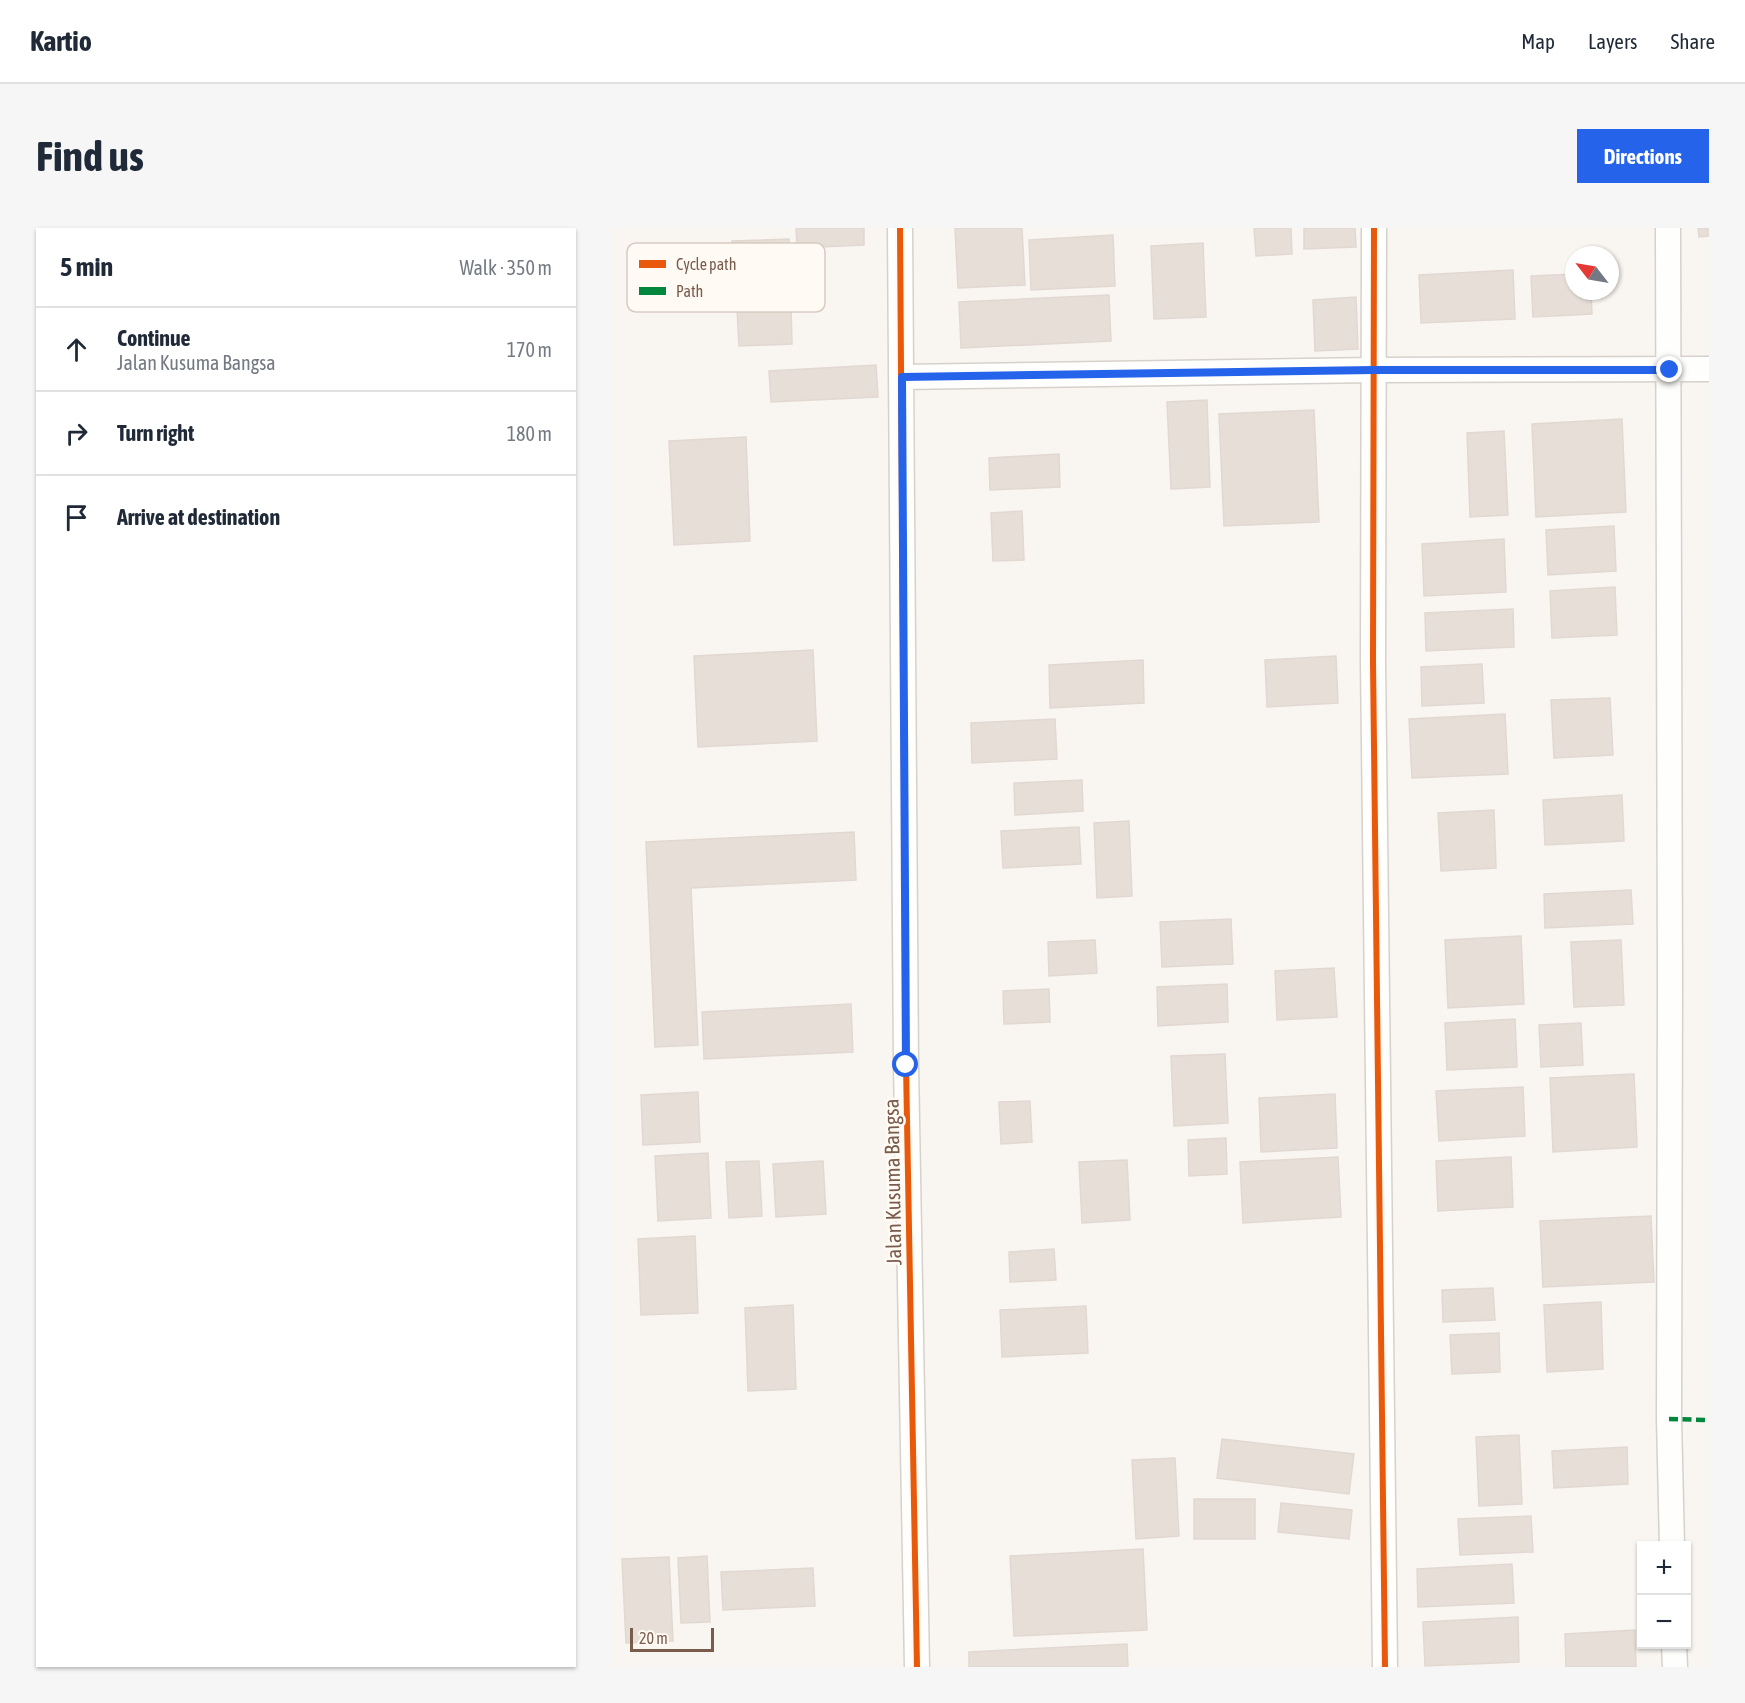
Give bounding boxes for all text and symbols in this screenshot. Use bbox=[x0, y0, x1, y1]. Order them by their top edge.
text: Kartio bbox=[30, 25, 92, 57]
text: Map bbox=[1521, 29, 1555, 53]
text: Layers bbox=[1588, 29, 1638, 53]
text: Share bbox=[1671, 29, 1715, 53]
button: Directions bbox=[1577, 129, 1709, 183]
text: Find us bbox=[36, 132, 144, 180]
legend bbox=[627, 243, 825, 312]
north arrow bbox=[1565, 246, 1619, 300]
text: 5 min bbox=[60, 252, 113, 282]
text: Cycle path bbox=[676, 255, 736, 274]
text: Walk · 350 m bbox=[460, 256, 552, 279]
text: Path bbox=[676, 282, 703, 300]
text: Continue bbox=[117, 325, 191, 351]
icon: ahead bbox=[60, 333, 93, 366]
text: 170 m bbox=[507, 338, 552, 361]
text: Jalan Kusuma Bangsa bbox=[117, 351, 276, 374]
route end bbox=[1656, 356, 1682, 382]
icon: right bbox=[60, 417, 93, 450]
text: Turn right bbox=[117, 420, 194, 446]
text: 180 m bbox=[507, 422, 552, 445]
icon: arrive bbox=[60, 501, 93, 534]
text: Arrive at destination bbox=[117, 504, 280, 530]
route start bbox=[892, 1051, 918, 1077]
street label: Jalan Kusuma Bangsa bbox=[879, 1099, 905, 1265]
map controls bbox=[1637, 1541, 1691, 1649]
button: + bbox=[1637, 1541, 1691, 1595]
button: − bbox=[1637, 1595, 1691, 1649]
scale bar bbox=[630, 1625, 714, 1652]
text: 20 m bbox=[639, 1629, 668, 1647]

